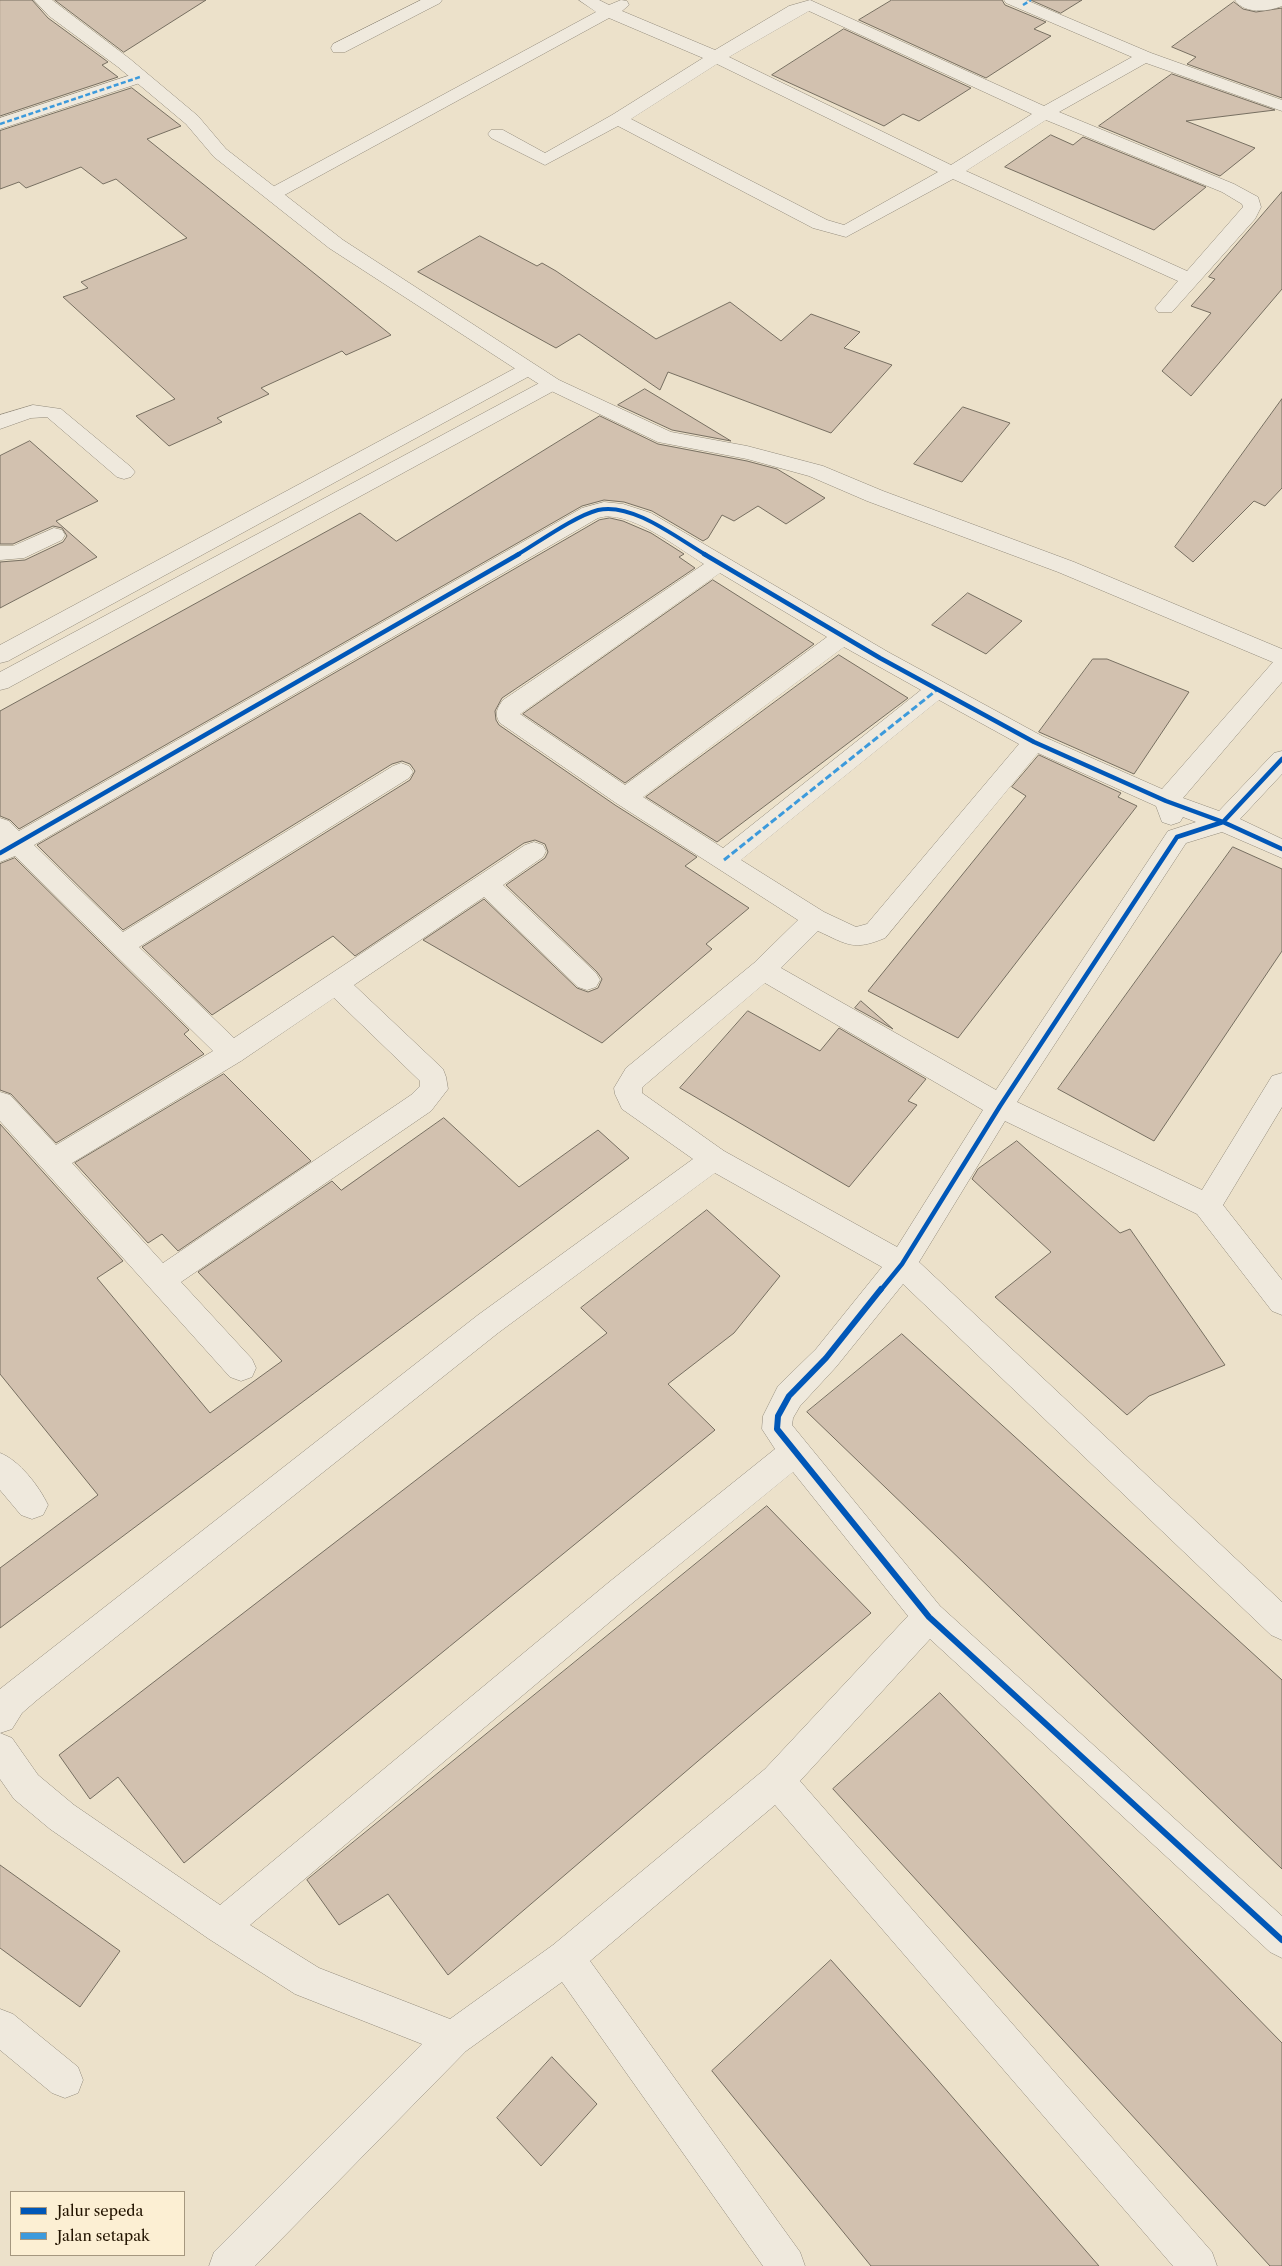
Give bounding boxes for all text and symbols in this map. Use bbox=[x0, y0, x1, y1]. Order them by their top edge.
legend bbox=[10, 2191, 185, 2256]
text: Jalur sepeda bbox=[57, 2201, 143, 2220]
text: Jalan setapak bbox=[57, 2226, 150, 2245]

